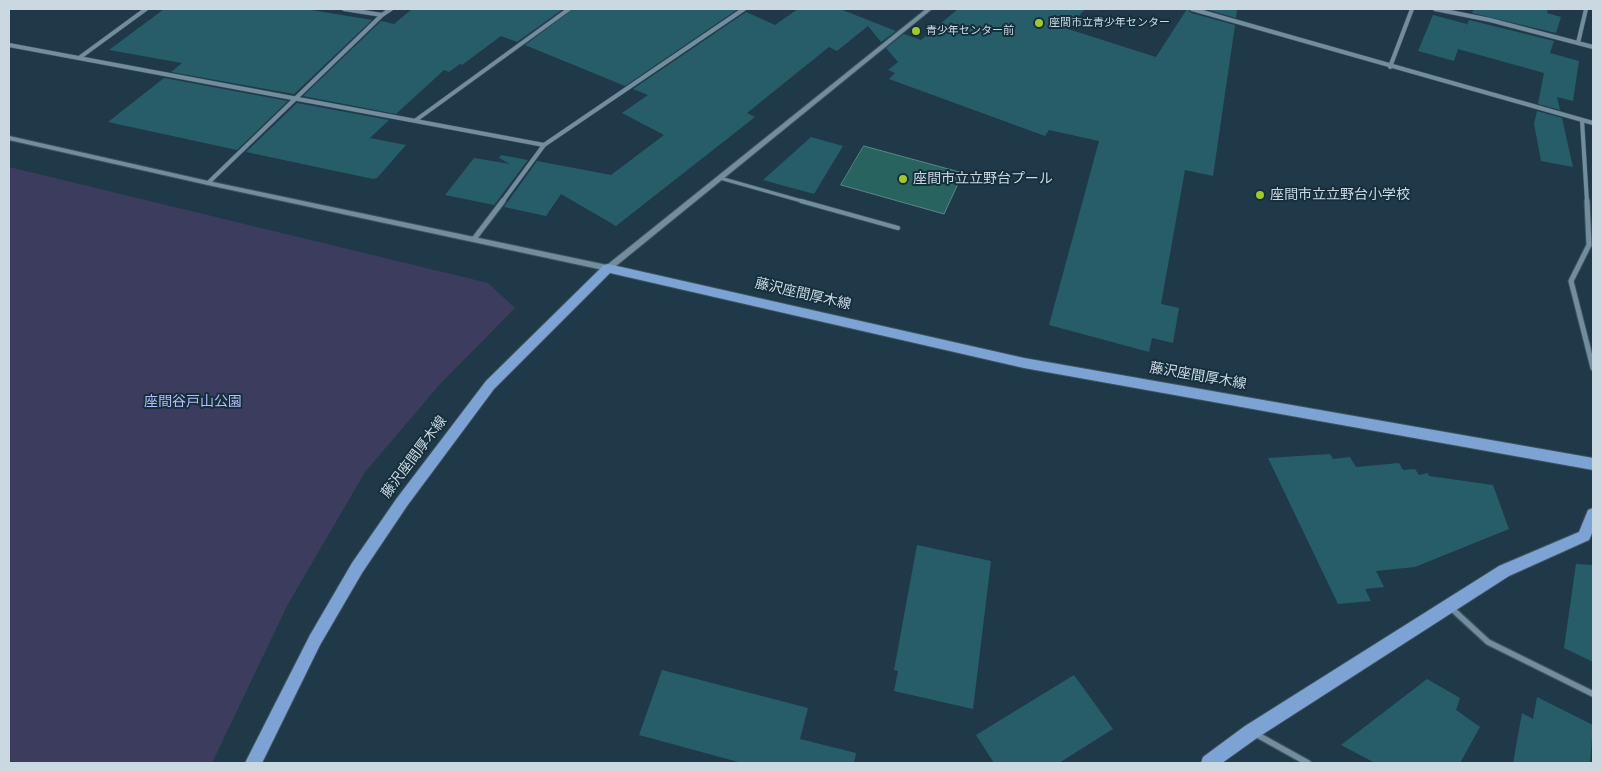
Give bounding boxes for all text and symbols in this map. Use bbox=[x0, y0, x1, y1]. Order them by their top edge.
place label: 座間市立青少年センター bbox=[1049, 16, 1170, 30]
marker: 座間市立青少年センター bbox=[1033, 17, 1045, 29]
place label: 青少年センター前 bbox=[926, 24, 1014, 38]
marker: 青少年センター前 bbox=[910, 25, 922, 37]
place label: 座間市立立野台プール bbox=[913, 171, 1053, 187]
marker: 座間市立立野台プール bbox=[897, 173, 909, 185]
place label: 座間市立立野台小学校 bbox=[1270, 187, 1410, 203]
marker: 座間市立立野台小学校 bbox=[1254, 189, 1266, 201]
street label: 藤沢座間厚木線 bbox=[753, 275, 853, 313]
street label: 藤沢座間厚木線 bbox=[1148, 359, 1248, 393]
park label: 座間谷戸山公園 bbox=[144, 394, 242, 410]
street label: 藤沢座間厚木線 bbox=[378, 413, 450, 501]

